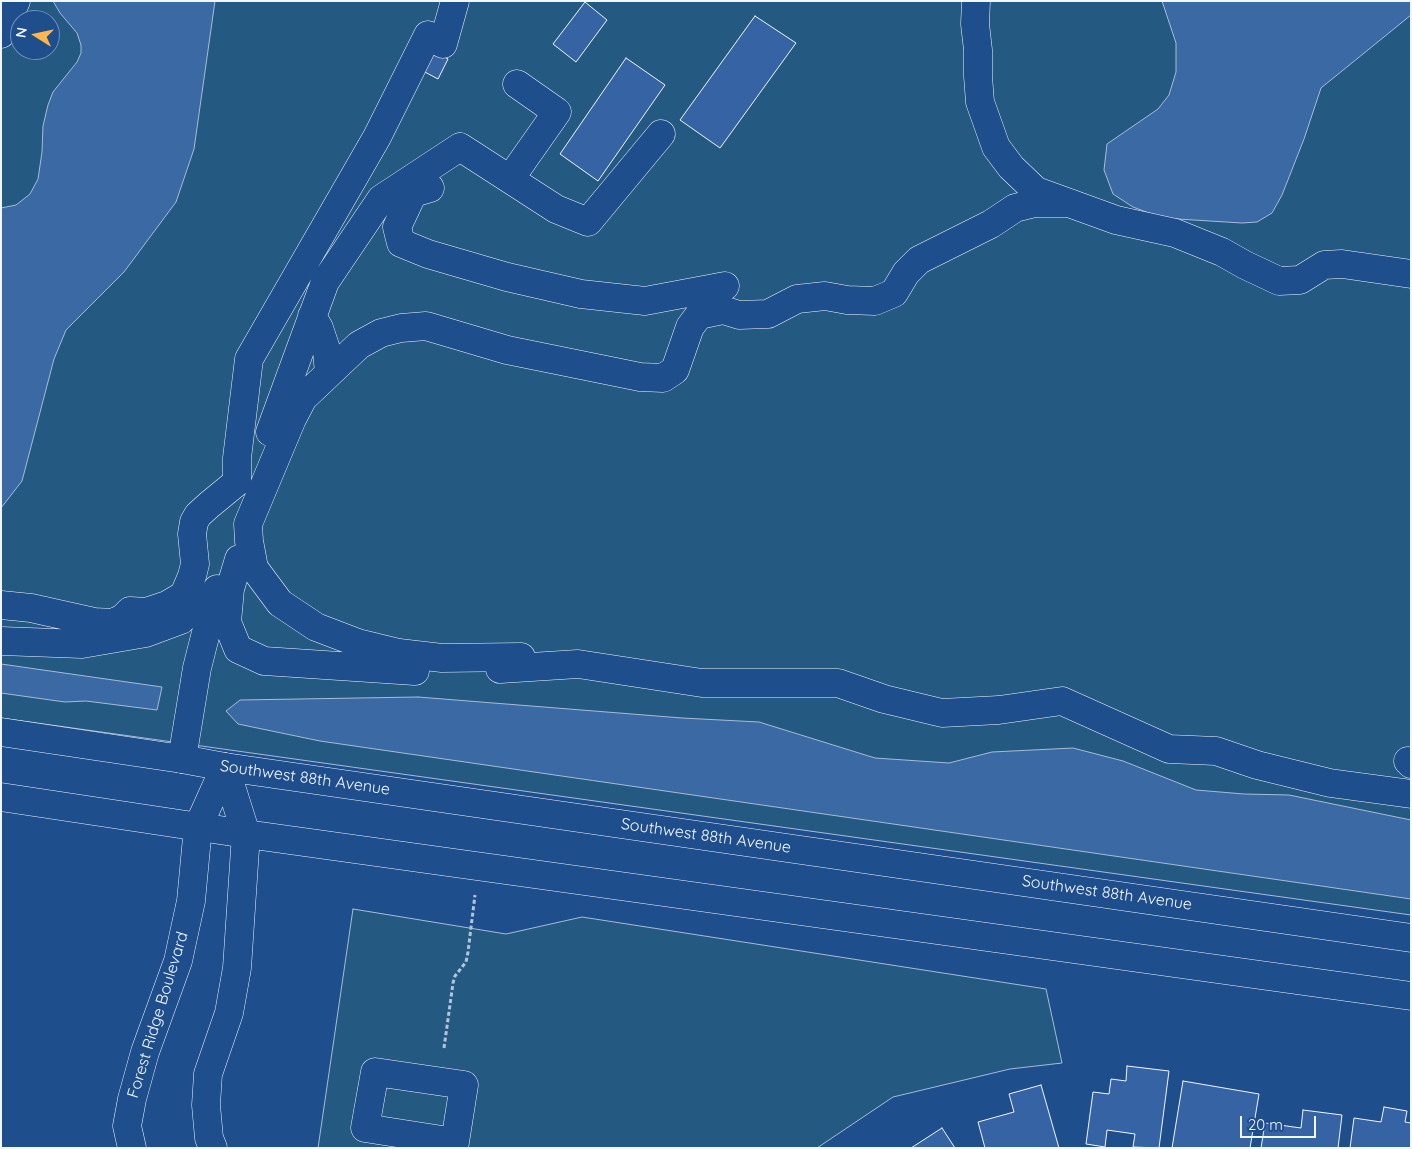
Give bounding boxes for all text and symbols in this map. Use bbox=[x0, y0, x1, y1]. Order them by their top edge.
north arrow bbox=[10, 10, 60, 60]
text: N bbox=[11, 26, 31, 39]
street label: Southwest 88th Avenue bbox=[219, 757, 391, 799]
street label: Southwest 88th Avenue bbox=[620, 815, 792, 857]
street label: Southwest 88th Avenue bbox=[1021, 872, 1193, 914]
street label: Forest Ridge Boulevard bbox=[124, 930, 192, 1100]
scale bar bbox=[1242, 1106, 1318, 1138]
text: 20 m bbox=[1248, 1115, 1283, 1134]

